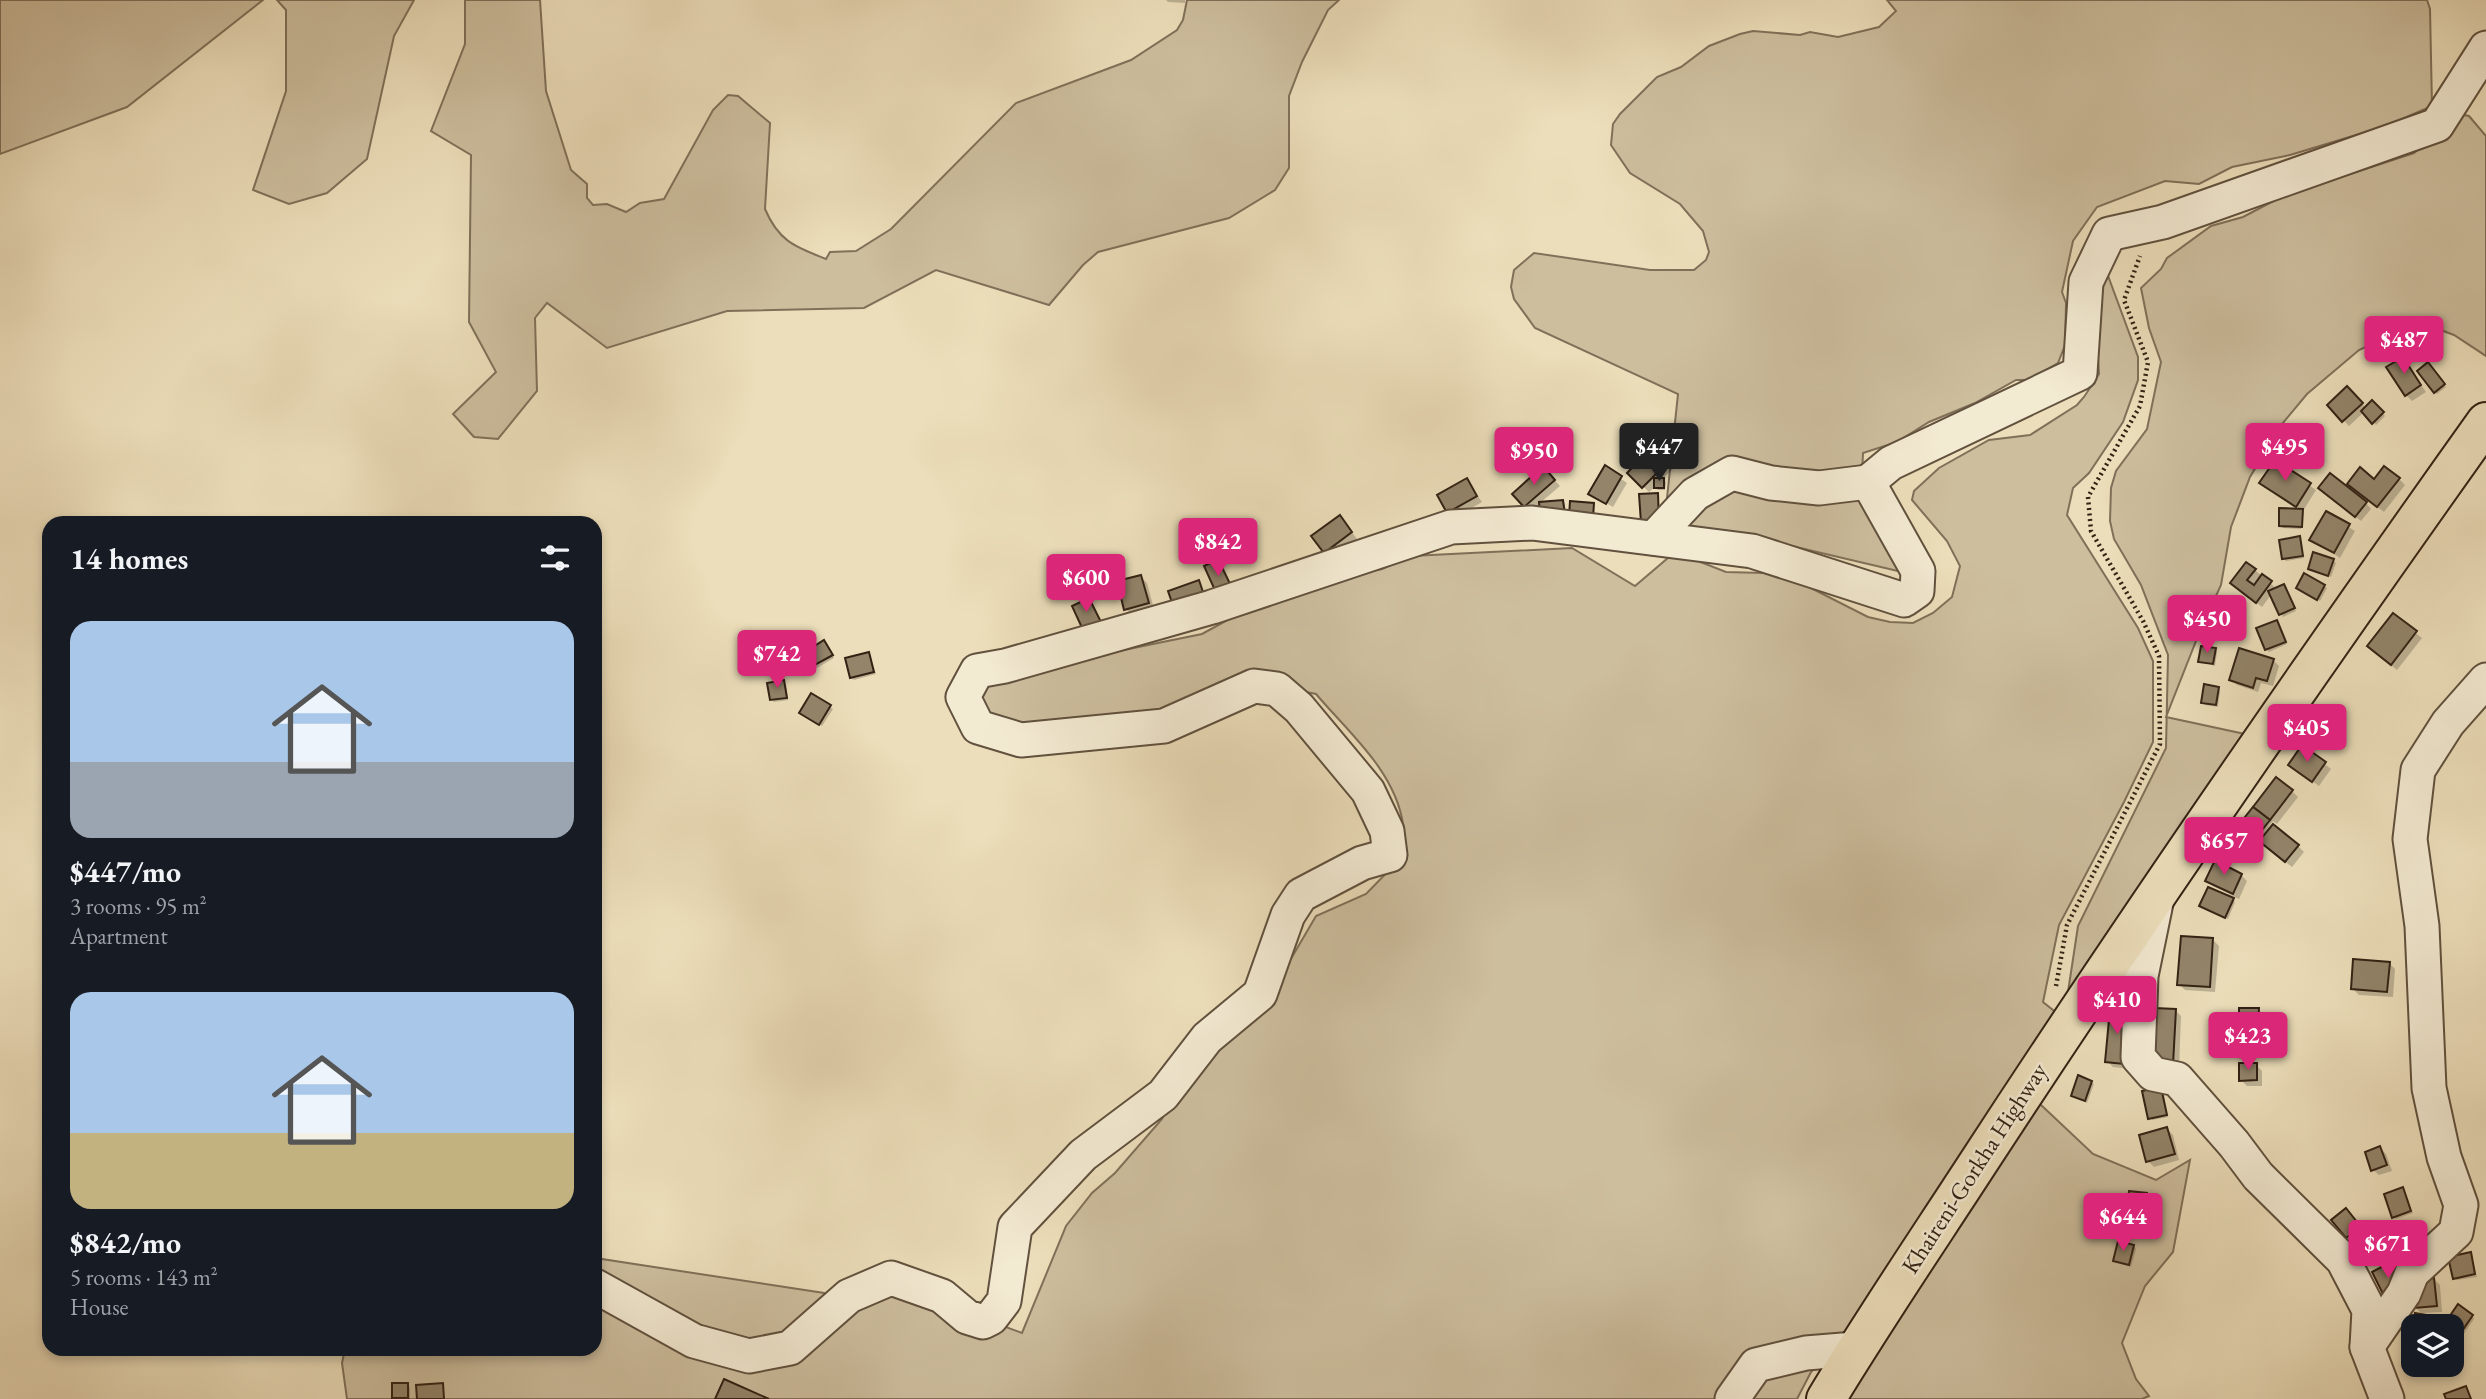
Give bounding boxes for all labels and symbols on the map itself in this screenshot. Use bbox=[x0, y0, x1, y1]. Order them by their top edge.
pin: $487 bbox=[2363, 316, 2445, 376]
pin: $447 bbox=[1618, 424, 1700, 483]
pin: $495 bbox=[2244, 424, 2326, 483]
pin: $950 bbox=[1493, 428, 1575, 487]
pin: $842 bbox=[1177, 518, 1259, 578]
pin: $600 bbox=[1045, 554, 1127, 614]
pin: $450 bbox=[2166, 596, 2248, 655]
pin: $742 bbox=[736, 630, 818, 690]
pin: $405 bbox=[2266, 704, 2348, 764]
pin: $657 bbox=[2183, 818, 2265, 877]
pin: $410 bbox=[2076, 976, 2158, 1036]
pin: $423 bbox=[2207, 1012, 2289, 1072]
street label: Khaireni-Gorkha Highway bbox=[1894, 1056, 2054, 1279]
pin: $644 bbox=[2082, 1194, 2164, 1253]
pin: $671 bbox=[2347, 1220, 2429, 1280]

